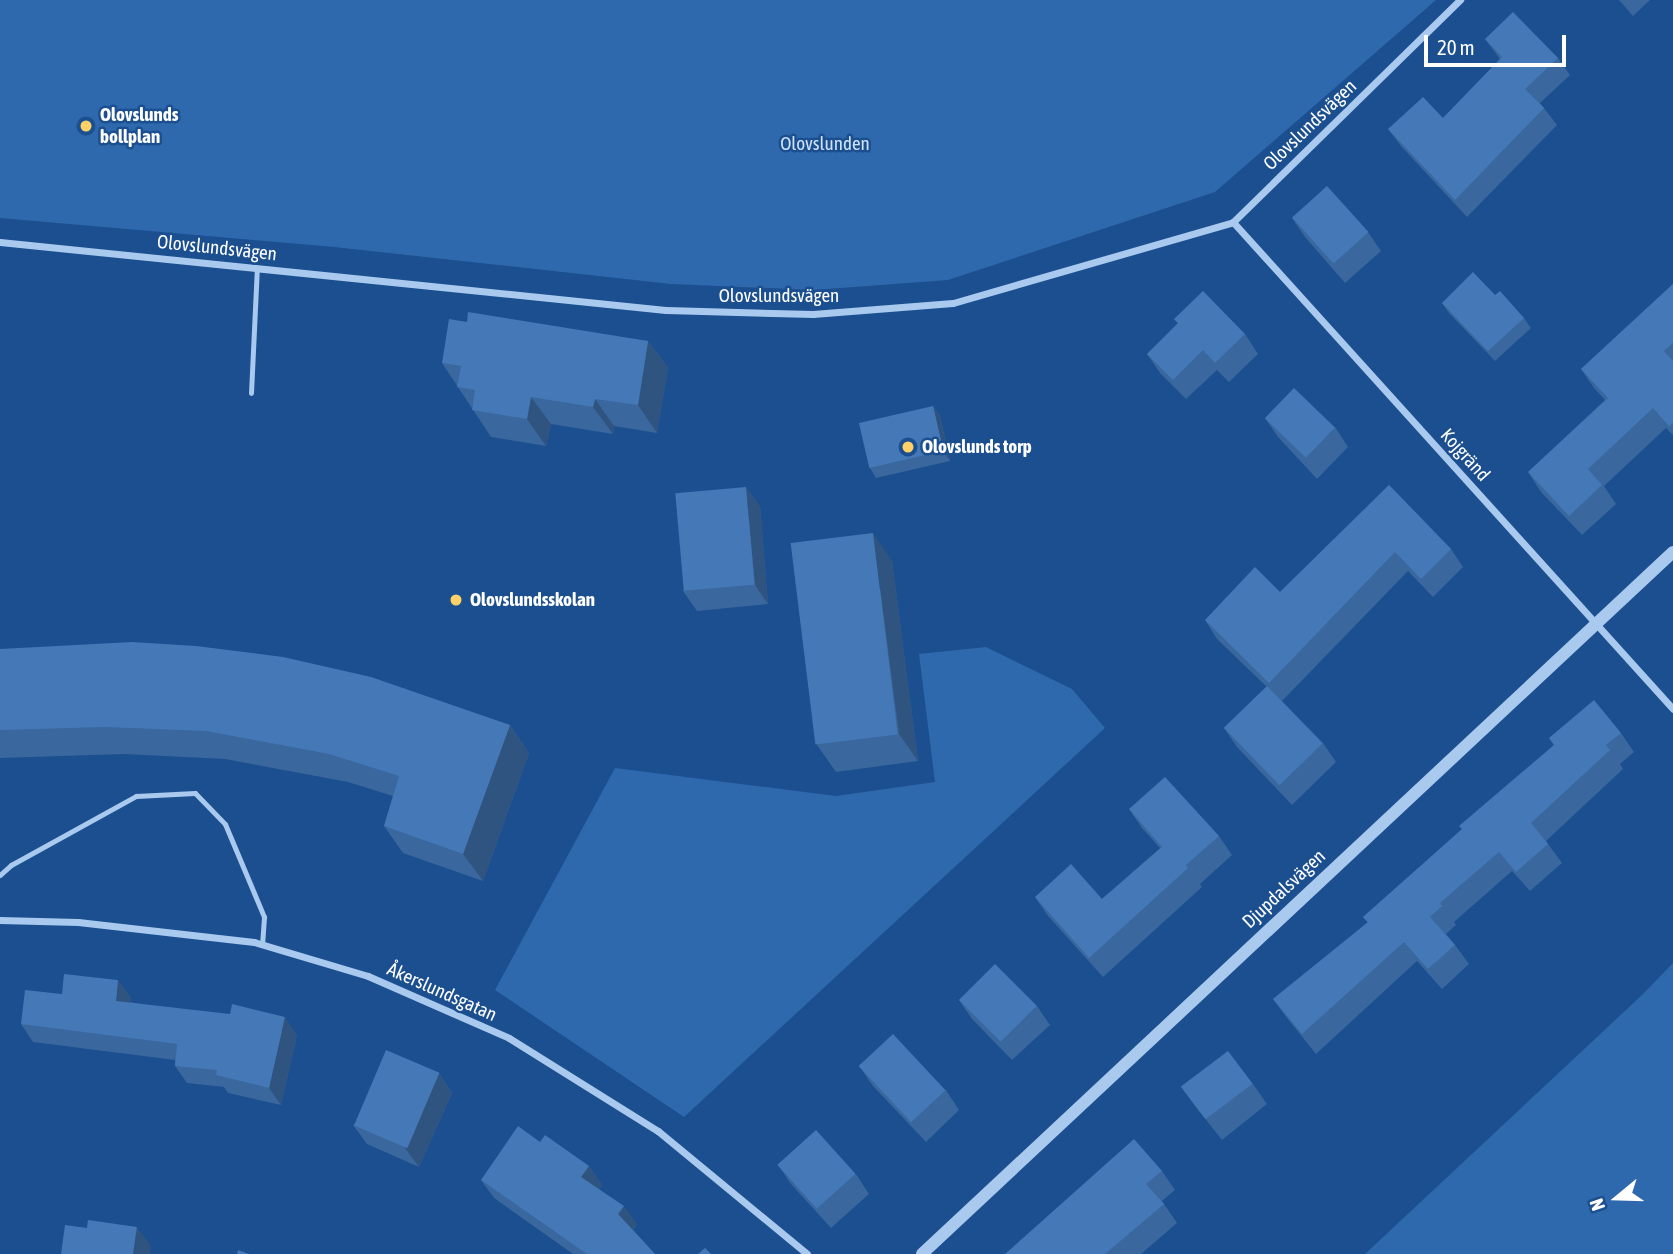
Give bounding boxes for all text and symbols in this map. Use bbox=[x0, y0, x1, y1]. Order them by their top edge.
scale bar bbox=[1428, 21, 1570, 65]
text: 20 m bbox=[1437, 35, 1475, 59]
street label: Olovslundsvägen bbox=[1259, 75, 1361, 175]
place label: Olovslunds bollplan bbox=[100, 104, 178, 148]
marker: Olovslunds bollplan bbox=[78, 118, 94, 134]
park label: Olovslunden bbox=[780, 133, 870, 155]
street label: Olovslundsvägen bbox=[156, 230, 278, 266]
street label: Olovslundsvägen bbox=[719, 285, 839, 307]
street label: Kojgränd bbox=[1436, 424, 1494, 486]
place label: Olovslunds torp bbox=[922, 436, 1032, 458]
marker: Olovslunds torp bbox=[900, 439, 916, 455]
place label: Olovslundsskolan bbox=[470, 589, 595, 611]
marker: Olovslundsskolan bbox=[448, 592, 464, 608]
street label: Djupdalsvägen bbox=[1238, 845, 1330, 933]
street label: Åkerslundsgatan bbox=[384, 958, 500, 1026]
north arrow bbox=[1582, 1163, 1652, 1233]
text: N bbox=[1585, 1196, 1609, 1214]

